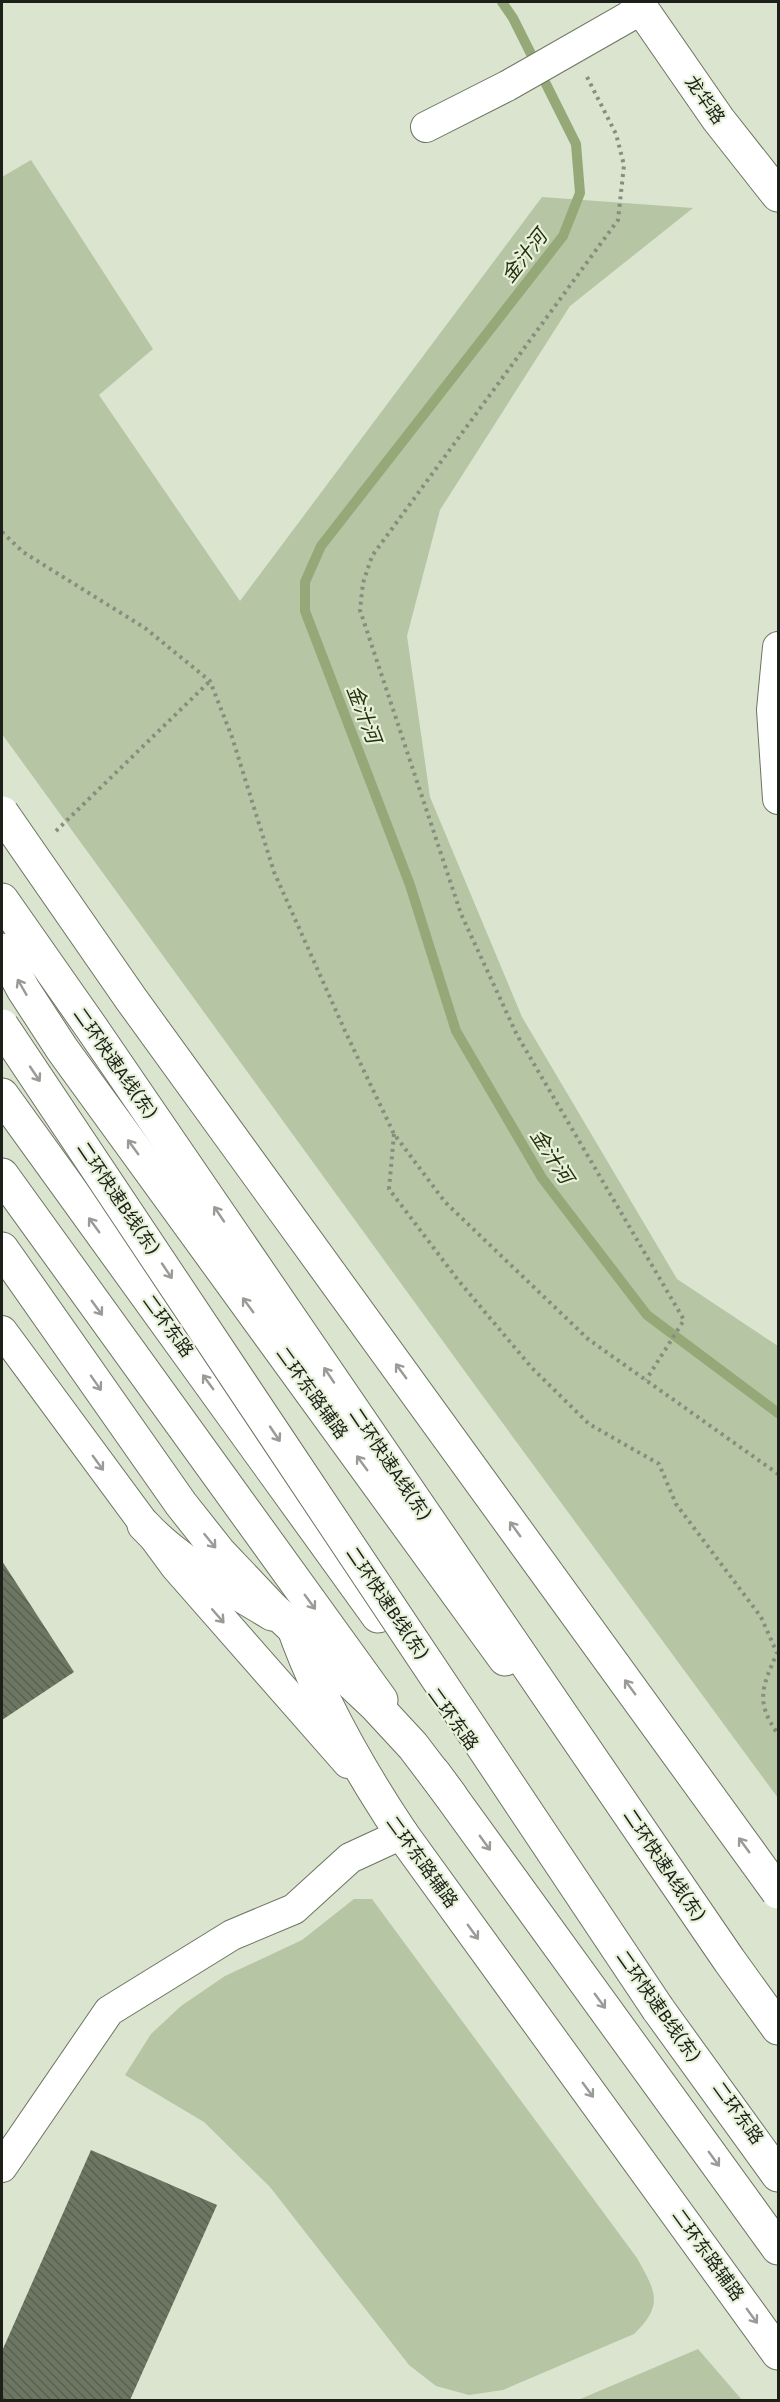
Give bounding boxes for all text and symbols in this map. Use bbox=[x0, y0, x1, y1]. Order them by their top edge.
street label: 龙华路 bbox=[681, 72, 729, 128]
water label: 金汁河 bbox=[496, 222, 554, 287]
water label: 金汁河 bbox=[342, 682, 387, 750]
one-way arrow bbox=[16, 979, 28, 996]
street label: 二环快速A线(东) bbox=[69, 1003, 161, 1123]
one-way arrow bbox=[29, 1065, 41, 1082]
water label: 金汁河 bbox=[526, 1124, 581, 1191]
street label: 二环快速B线(东) bbox=[72, 1138, 164, 1258]
one-way arrow bbox=[127, 1139, 139, 1155]
one-way arrow bbox=[212, 1205, 225, 1222]
one-way arrow bbox=[88, 1217, 100, 1233]
one-way arrow bbox=[161, 1263, 173, 1279]
street label: 二环东路 bbox=[138, 1290, 198, 1362]
one-way arrow bbox=[242, 1297, 254, 1313]
one-way arrow bbox=[91, 1299, 104, 1315]
street label: 二环东路辅路 bbox=[271, 1343, 353, 1443]
one-way arrow bbox=[395, 1364, 407, 1380]
one-way arrow bbox=[323, 1367, 335, 1383]
one-way arrow bbox=[90, 1374, 102, 1390]
one-way arrow bbox=[202, 1375, 215, 1391]
street label: 二环快速A线(东) bbox=[345, 1404, 436, 1524]
one-way arrow bbox=[269, 1425, 281, 1441]
one-way arrow bbox=[92, 1454, 104, 1470]
one-way arrow bbox=[356, 1455, 368, 1471]
one-way arrow bbox=[509, 1521, 521, 1537]
one-way arrow bbox=[203, 1532, 216, 1548]
street label: 二环快速B线(东) bbox=[341, 1543, 433, 1663]
one-way arrow bbox=[304, 1593, 317, 1609]
one-way arrow bbox=[211, 1608, 225, 1623]
one-way arrow bbox=[624, 1679, 636, 1695]
street label: 二环东路 bbox=[423, 1683, 483, 1755]
street label: 二环快速A线(东) bbox=[619, 1805, 710, 1925]
street label: 二环东路辅路 bbox=[381, 1812, 463, 1912]
one-way arrow bbox=[479, 1835, 491, 1851]
one-way arrow bbox=[738, 1837, 750, 1853]
one-way arrow bbox=[467, 1923, 480, 1939]
street label: 二环快速B线(东) bbox=[612, 1946, 705, 2066]
one-way arrow bbox=[594, 1993, 606, 2009]
street label: 二环东路 bbox=[708, 2077, 768, 2149]
one-way arrow bbox=[582, 2081, 594, 2097]
one-way arrow bbox=[708, 2151, 720, 2167]
street label: 二环东路辅路 bbox=[667, 2205, 749, 2305]
one-way arrow bbox=[746, 2307, 758, 2323]

